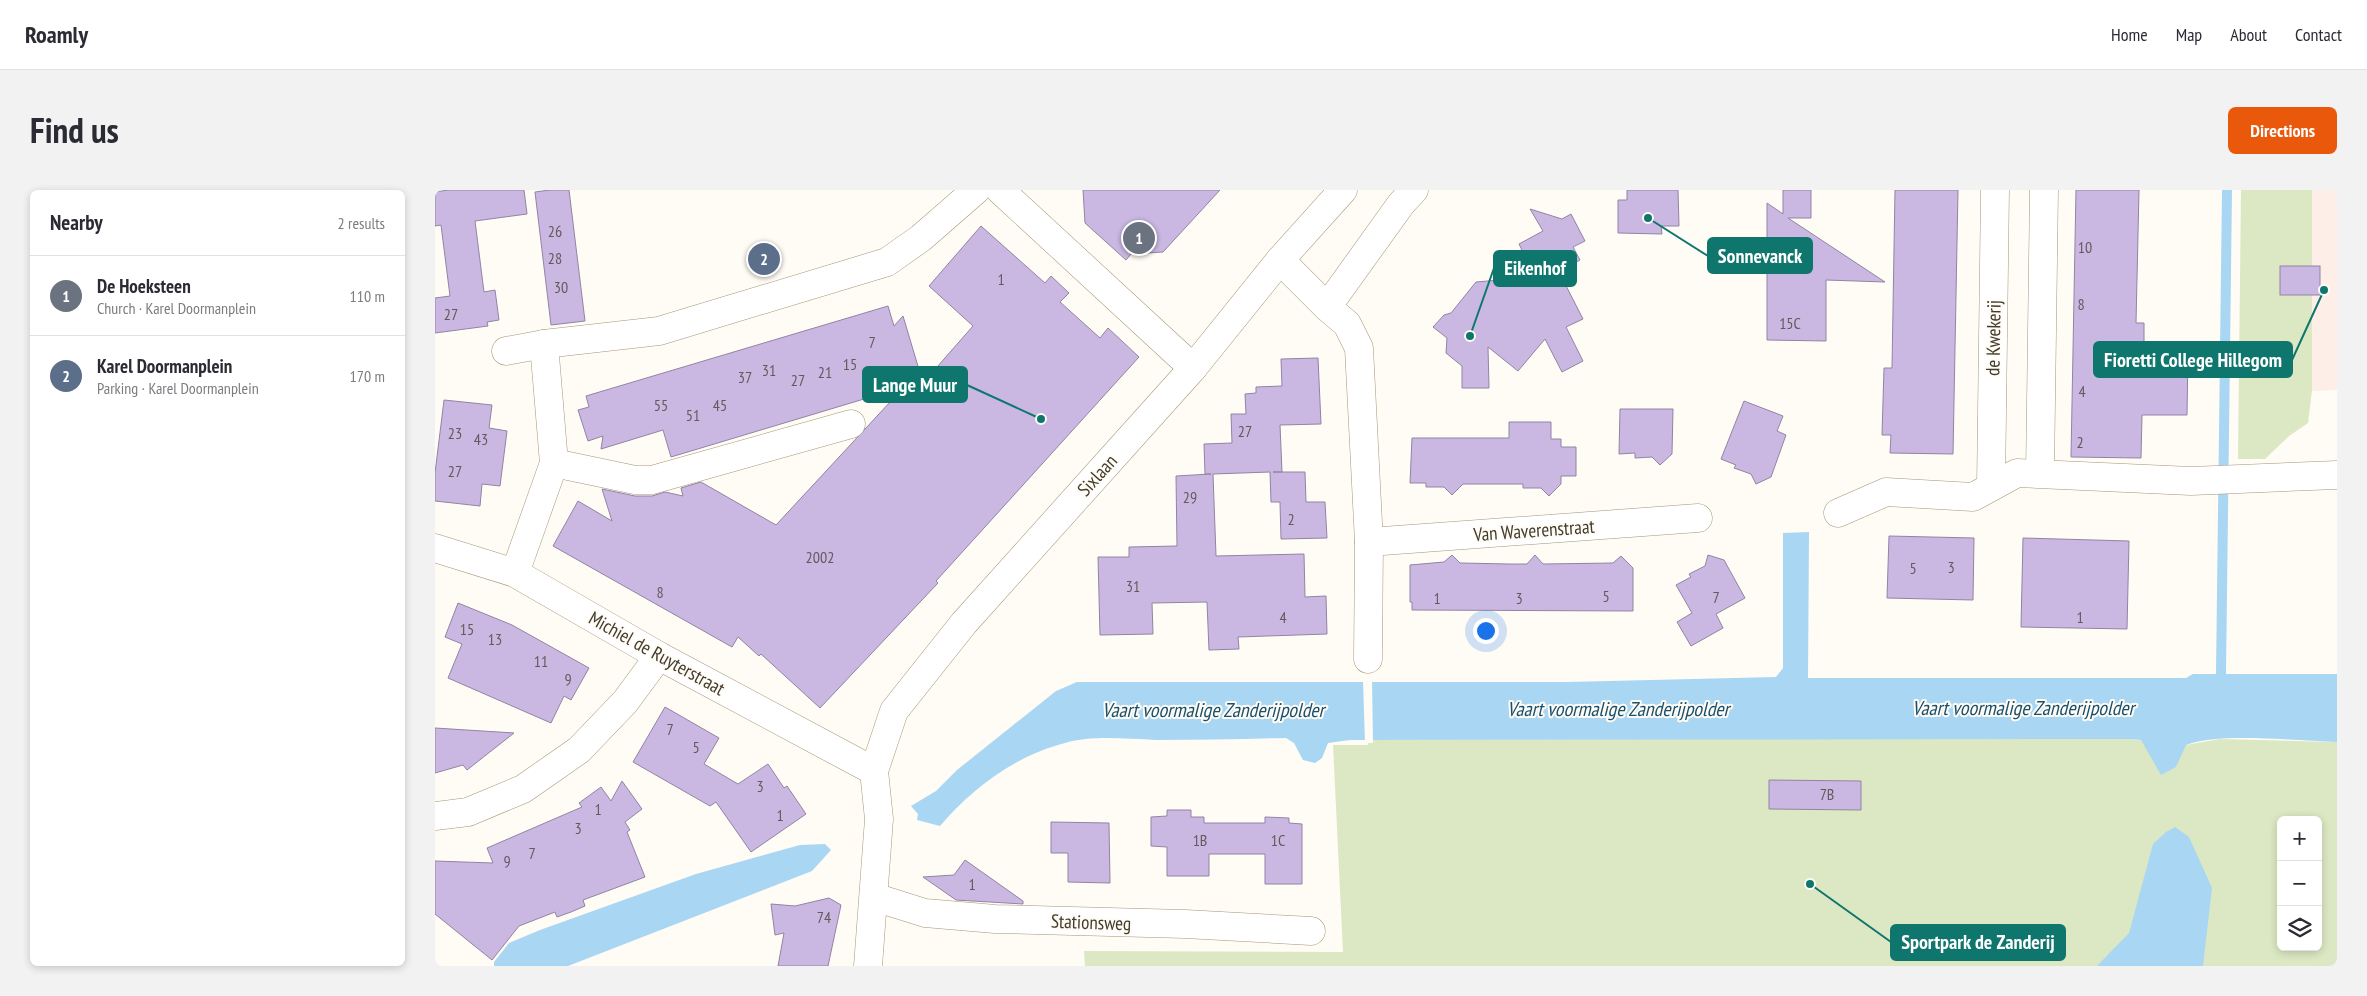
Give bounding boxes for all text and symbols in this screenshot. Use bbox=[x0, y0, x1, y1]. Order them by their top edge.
text: Roamly bbox=[25, 19, 88, 50]
text: Home bbox=[2111, 23, 2148, 46]
text: Map bbox=[2176, 23, 2202, 46]
text: About bbox=[2230, 23, 2267, 46]
text: Contact bbox=[2295, 23, 2342, 46]
text: Find us bbox=[30, 107, 119, 153]
button: Directions bbox=[2228, 107, 2337, 154]
text: Nearby bbox=[50, 209, 103, 236]
text: 2 results bbox=[338, 213, 385, 233]
pin: 1 bbox=[1123, 219, 1155, 257]
house number: 26 bbox=[548, 221, 562, 241]
house number: 10 bbox=[2078, 237, 2092, 257]
callout: Sonnevanck bbox=[1708, 238, 1812, 273]
pin: 2 bbox=[748, 240, 780, 278]
text: Sonnevanck bbox=[1718, 243, 1803, 269]
house number: 28 bbox=[548, 248, 562, 268]
callout: Eikenhof bbox=[1494, 251, 1576, 286]
text: Eikenhof bbox=[1504, 255, 1568, 281]
house number: 1 bbox=[997, 269, 1005, 289]
text: De Hoeksteen bbox=[97, 274, 191, 298]
house number: 30 bbox=[554, 277, 568, 297]
text: 1 bbox=[62, 286, 70, 306]
text: 110 m bbox=[350, 286, 385, 306]
house number: 8 bbox=[2077, 294, 2085, 314]
text: Church · Karel Doormanplein bbox=[97, 298, 256, 318]
street label: de Kwekerij bbox=[1980, 300, 2006, 376]
house number: 27 bbox=[444, 304, 458, 324]
house number: 15C bbox=[1779, 313, 1801, 333]
house number: 7 bbox=[868, 332, 876, 352]
callout: Fioretti College Hillegom bbox=[2094, 342, 2292, 377]
text: Fioretti College Hillegom bbox=[2104, 347, 2282, 373]
text: Karel Doormanplein bbox=[97, 354, 232, 378]
house number: 15 bbox=[843, 354, 857, 374]
house number: 31 bbox=[762, 360, 776, 380]
house number: 21 bbox=[818, 362, 832, 382]
text: 2 bbox=[62, 366, 70, 386]
text: 170 m bbox=[350, 366, 385, 386]
house number: 37 bbox=[738, 367, 752, 387]
callout: Lange Muur bbox=[863, 367, 967, 402]
house number: 27 bbox=[791, 370, 805, 390]
text: Lange Muur bbox=[873, 372, 957, 398]
text: Parking · Karel Doormanplein bbox=[97, 378, 259, 398]
house number: 4 bbox=[2078, 381, 2086, 401]
house number: 55 bbox=[654, 395, 668, 415]
house number: 45 bbox=[713, 395, 727, 415]
house number: 51 bbox=[686, 405, 700, 425]
house number: 27 bbox=[1238, 421, 1252, 441]
house number: 23 bbox=[448, 423, 462, 443]
house number: 43 bbox=[474, 429, 488, 449]
house number: 2 bbox=[2076, 432, 2084, 452]
street label: Sixlaan bbox=[1072, 449, 1122, 501]
house number: 27 bbox=[448, 461, 462, 481]
house number: 29 bbox=[1183, 487, 1197, 507]
house number: 2 bbox=[1287, 509, 1295, 529]
street label: Van Waverenstraat bbox=[1472, 514, 1596, 546]
house number: 2002 bbox=[806, 547, 834, 567]
house number: 3 bbox=[1947, 557, 1955, 577]
house number: 5 bbox=[1909, 558, 1917, 578]
house number: 31 bbox=[1126, 576, 1140, 596]
house number: 8 bbox=[656, 582, 664, 602]
house number: 5 bbox=[1602, 586, 1610, 606]
house number: 7 bbox=[1712, 587, 1720, 607]
house number: 1 bbox=[1433, 588, 1441, 608]
house number: 3 bbox=[1515, 588, 1523, 608]
street label: Michiel de Ruyterstraat bbox=[585, 606, 730, 701]
house number: 4 bbox=[1279, 607, 1287, 627]
house number: 1 bbox=[2076, 607, 2084, 627]
your location bbox=[1473, 618, 1499, 644]
house number: 15 bbox=[460, 619, 474, 639]
house number: 13 bbox=[488, 629, 502, 649]
house number: 11 bbox=[534, 651, 548, 671]
house number: 9 bbox=[564, 669, 572, 689]
water label: Vaart voormalige Zanderijpolder bbox=[1912, 695, 2137, 721]
water label: Vaart voormalige Zanderijpolder bbox=[1507, 696, 1732, 722]
water label: Vaart voormalige Zanderijpolder bbox=[1102, 697, 1327, 723]
house number: 7 bbox=[666, 719, 674, 739]
house number: 5 bbox=[692, 737, 700, 757]
house number: 3 bbox=[756, 776, 764, 796]
house number: 7B bbox=[1820, 784, 1834, 804]
house number: 1 bbox=[594, 799, 602, 819]
house number: 1 bbox=[776, 805, 784, 825]
map controls bbox=[2277, 816, 2322, 951]
button: + bbox=[2277, 816, 2322, 861]
house number: 3 bbox=[574, 818, 582, 838]
house number: 1B bbox=[1193, 830, 1207, 850]
house number: 1C bbox=[1271, 830, 1285, 850]
house number: 7 bbox=[528, 843, 536, 863]
house number: 9 bbox=[503, 851, 511, 871]
button: − bbox=[2277, 861, 2322, 906]
house number: 1 bbox=[968, 874, 976, 894]
button: layers bbox=[2277, 906, 2322, 951]
house number: 74 bbox=[817, 907, 831, 927]
street label: Stationsweg bbox=[1050, 909, 1132, 935]
callout: Sportpark de Zanderij bbox=[1891, 925, 2065, 960]
text: Sportpark de Zanderij bbox=[1901, 929, 2055, 955]

